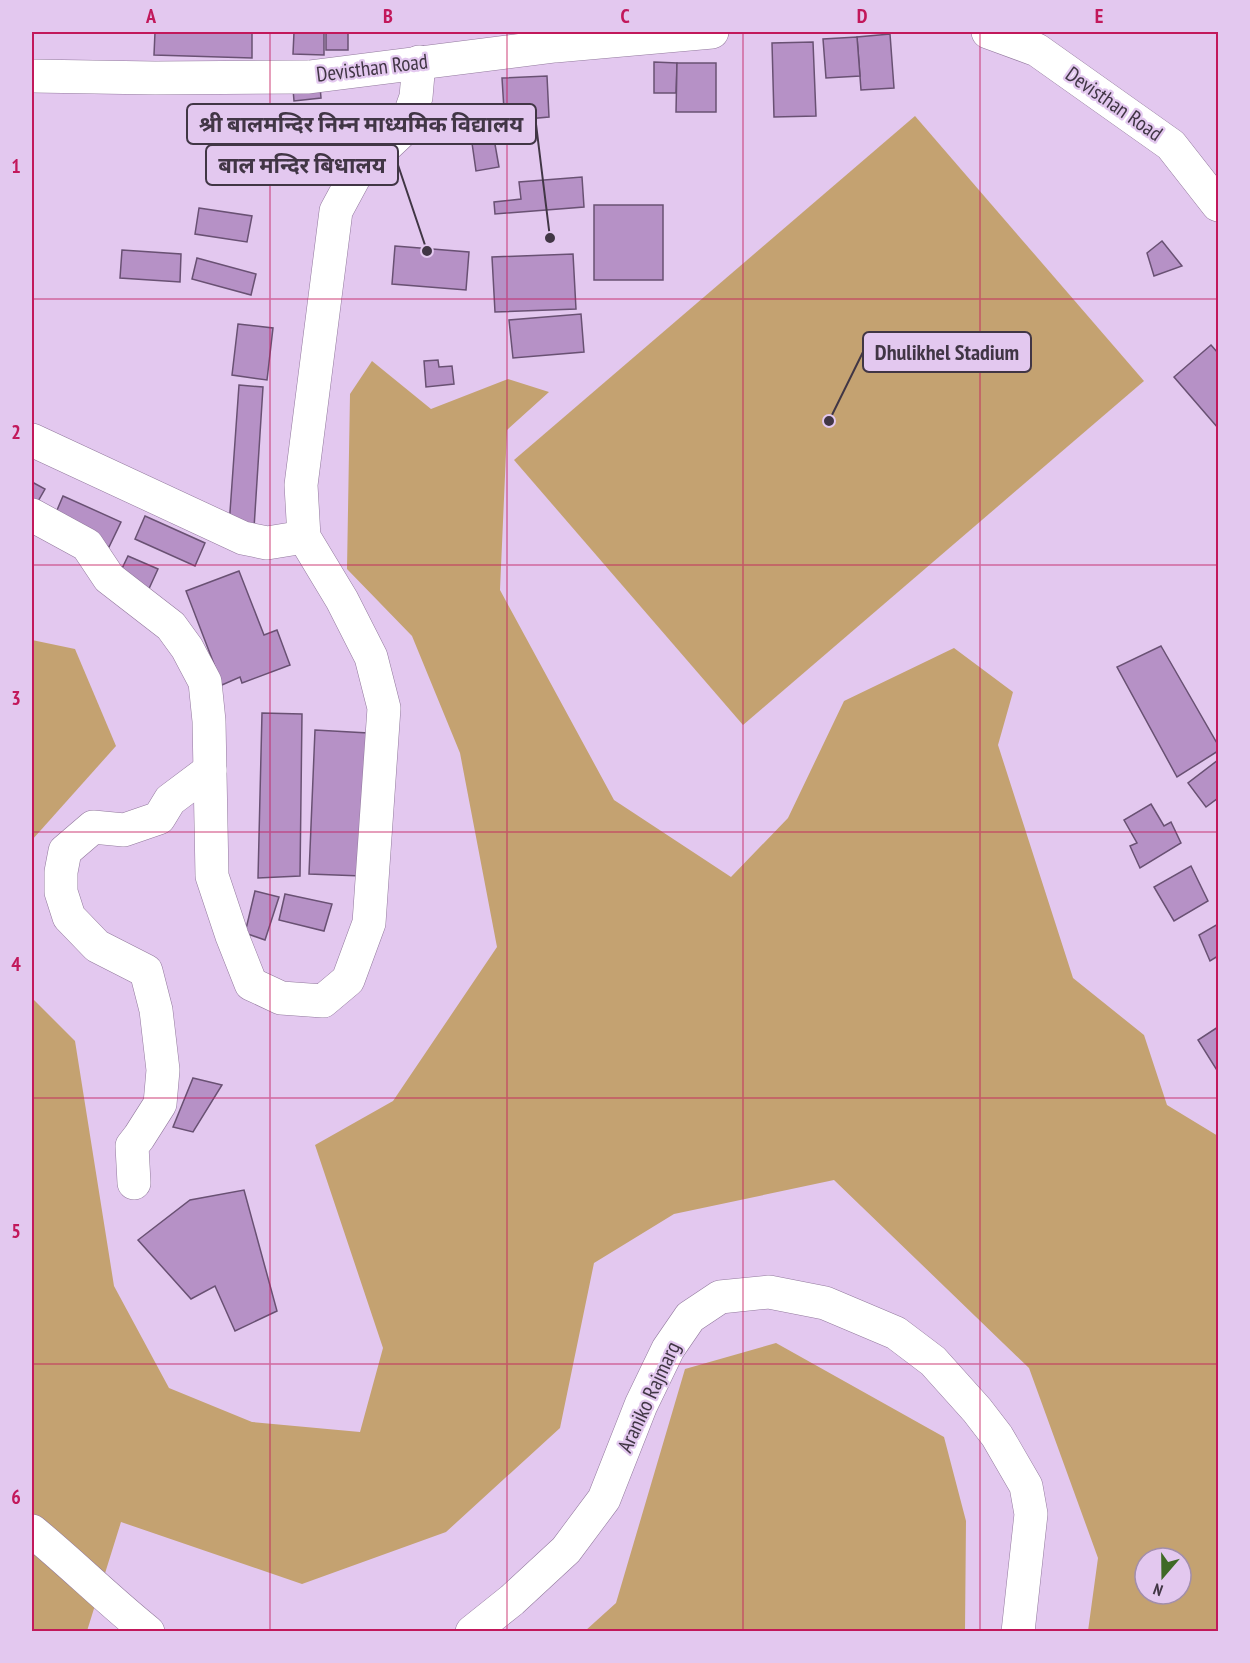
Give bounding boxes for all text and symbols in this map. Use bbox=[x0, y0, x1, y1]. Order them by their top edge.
text: A bbox=[145, 3, 157, 29]
text: B bbox=[383, 3, 393, 29]
text: C bbox=[620, 3, 630, 29]
text: D bbox=[857, 3, 868, 29]
text: E bbox=[1095, 3, 1103, 29]
street label: Devisthan Road bbox=[315, 47, 429, 88]
street label: Devisthan Road bbox=[1061, 60, 1168, 147]
callout: श्री बालमन्दिर निम्न माध्यमिक विद्यालय bbox=[187, 104, 536, 144]
text: श्री बालमन्दिर निम्न माध्यमिक विद्यालय bbox=[199, 110, 524, 138]
callout: बाल मन्दिर बिधालय bbox=[206, 145, 398, 185]
text: बाल मन्दिर बिधालय bbox=[218, 151, 387, 179]
text: 1 bbox=[11, 153, 21, 179]
callout: Dhulikhel Stadium bbox=[863, 332, 1031, 372]
text: Dhulikhel Stadium bbox=[875, 338, 1019, 366]
text: 2 bbox=[11, 419, 21, 445]
text: 3 bbox=[11, 685, 21, 711]
text: 4 bbox=[11, 951, 21, 977]
text: 5 bbox=[11, 1218, 21, 1244]
street label: Araniko Rajmarg bbox=[611, 1337, 686, 1457]
text: 6 bbox=[11, 1484, 21, 1510]
north arrow bbox=[1133, 1546, 1193, 1606]
text: N bbox=[1150, 1579, 1165, 1601]

